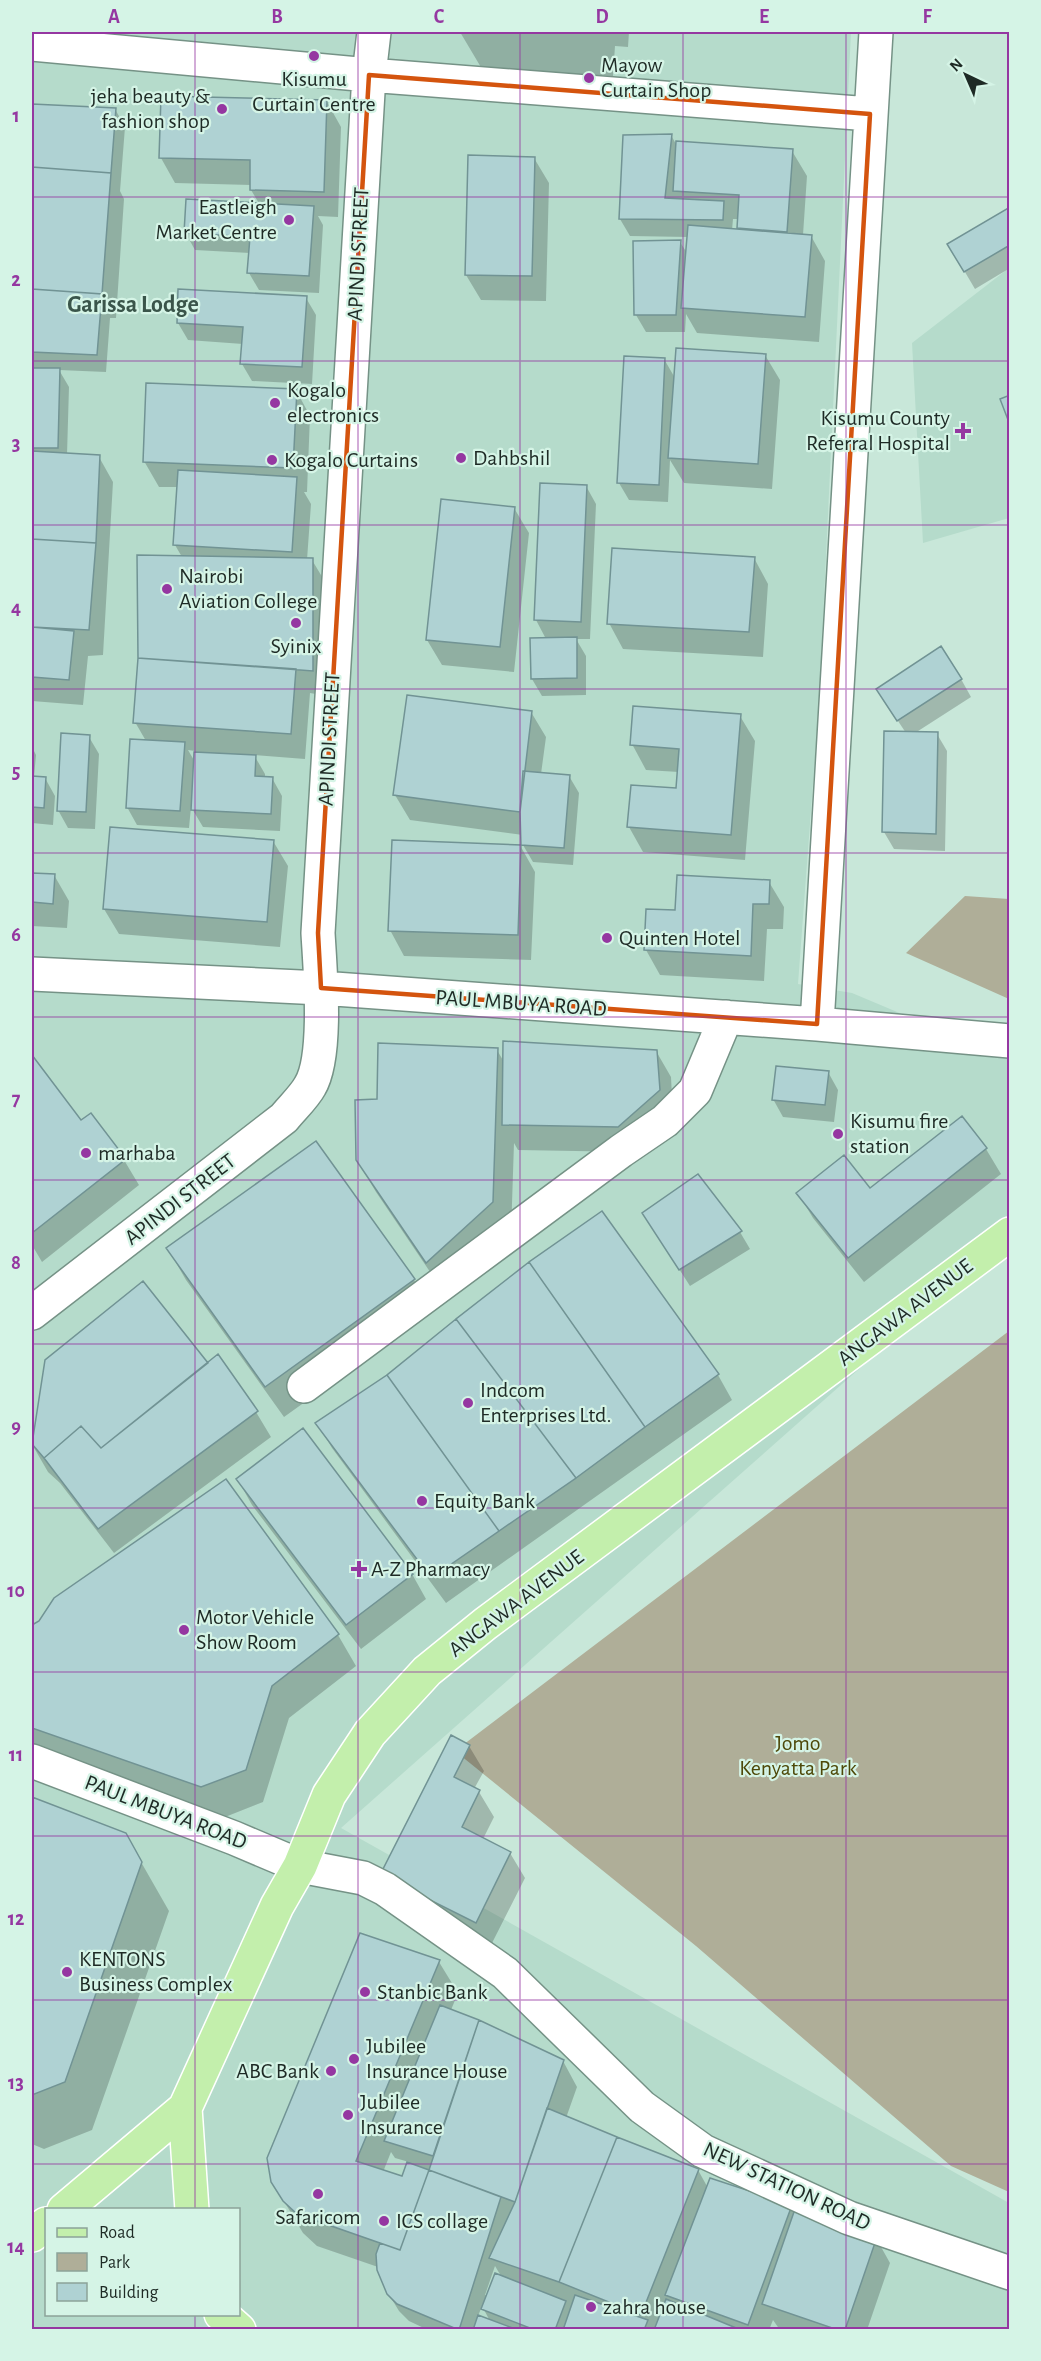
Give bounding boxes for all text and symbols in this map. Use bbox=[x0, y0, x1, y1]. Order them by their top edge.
text: A bbox=[108, 7, 120, 27]
text: B bbox=[271, 7, 283, 27]
text: C bbox=[434, 7, 445, 27]
text: D bbox=[595, 7, 609, 27]
text: E bbox=[759, 7, 769, 27]
text: F bbox=[922, 7, 932, 27]
north arrow bbox=[936, 45, 996, 105]
marker: Kisumu Curtain Centre bbox=[307, 49, 321, 63]
place label: Mayow Curtain Shop bbox=[601, 54, 711, 101]
text: N bbox=[947, 55, 966, 75]
place label: Kisumu Curtain Centre bbox=[252, 68, 376, 115]
marker: Mayow Curtain Shop bbox=[582, 71, 596, 85]
place label: jeha beauty & fashion shop bbox=[91, 85, 211, 132]
marker: jeha beauty & fashion shop bbox=[215, 102, 229, 116]
text: 1 bbox=[12, 106, 20, 126]
street label: APINDI STREET bbox=[344, 186, 372, 321]
place label: Eastleigh Market Centre bbox=[156, 196, 277, 243]
marker: Eastleigh Market Centre bbox=[282, 213, 296, 227]
text: 2 bbox=[11, 270, 21, 290]
district label: Garissa Lodge bbox=[67, 293, 199, 317]
place label: Kogalo electronics bbox=[287, 379, 379, 426]
marker: Kogalo electronics bbox=[268, 396, 282, 410]
place label: Kisumu County Referral Hospital bbox=[806, 407, 951, 454]
marker: Kisumu County Referral Hospital bbox=[954, 422, 972, 440]
text: 3 bbox=[12, 434, 20, 454]
place label: Dahbshil bbox=[473, 447, 550, 469]
place label: Kogalo Curtains bbox=[284, 449, 418, 471]
marker: Dahbshil bbox=[454, 451, 468, 465]
marker: Kogalo Curtains bbox=[265, 453, 279, 467]
place label: Nairobi Aviation College bbox=[179, 565, 317, 612]
marker: Nairobi Aviation College bbox=[160, 582, 174, 596]
text: 4 bbox=[11, 598, 21, 618]
marker: Syinix bbox=[289, 616, 303, 630]
place label: Syinix bbox=[271, 635, 322, 657]
street label: APINDI STREET bbox=[315, 671, 343, 806]
text: 5 bbox=[12, 762, 20, 782]
text: 6 bbox=[11, 925, 21, 945]
place label: Quinten Hotel bbox=[619, 927, 740, 949]
marker: Quinten Hotel bbox=[600, 931, 614, 945]
street label: PAUL MBUYA ROAD bbox=[435, 986, 607, 1020]
text: 7 bbox=[12, 1089, 21, 1109]
place label: Kisumu fire station bbox=[850, 1110, 948, 1157]
marker: Kisumu fire station bbox=[831, 1127, 845, 1141]
place label: marhaba bbox=[98, 1142, 176, 1164]
marker: marhaba bbox=[79, 1146, 93, 1160]
street label: APINDI STREET bbox=[120, 1149, 240, 1249]
text: 8 bbox=[11, 1253, 21, 1273]
street label: ANGAWA AVENUE bbox=[833, 1254, 977, 1370]
place label: Indcom Enterprises Ltd. bbox=[480, 1379, 611, 1426]
marker: Indcom Enterprises Ltd. bbox=[461, 1396, 475, 1410]
text: 9 bbox=[11, 1417, 21, 1437]
place label: Equity Bank bbox=[434, 1490, 535, 1512]
marker: Equity Bank bbox=[415, 1494, 429, 1508]
street label: ANGAWA AVENUE bbox=[444, 1545, 588, 1661]
place label: A-Z Pharmacy bbox=[371, 1558, 491, 1580]
marker: A-Z Pharmacy bbox=[352, 1562, 366, 1576]
text: 10 bbox=[7, 1581, 25, 1601]
place label: Motor Vehicle Show Room bbox=[196, 1606, 314, 1653]
marker: Motor Vehicle Show Room bbox=[177, 1623, 191, 1637]
park label: Jomo Kenyatta Park bbox=[739, 1732, 857, 1779]
text: 11 bbox=[9, 1745, 23, 1765]
street label: PAUL MBUYA ROAD bbox=[82, 1771, 250, 1853]
text: 12 bbox=[8, 1909, 24, 1929]
place label: KENTONS Business Complex bbox=[79, 1948, 233, 1995]
marker: KENTONS Business Complex bbox=[60, 1965, 74, 1979]
place label: Stanbic Bank bbox=[377, 1981, 488, 2003]
marker: Stanbic Bank bbox=[358, 1985, 372, 1999]
place label: Jubilee Insurance House bbox=[366, 2035, 508, 2082]
marker: Jubilee Insurance House bbox=[347, 2052, 361, 2066]
place label: ABC Bank bbox=[236, 2060, 319, 2082]
marker: ABC Bank bbox=[324, 2064, 338, 2078]
text: 13 bbox=[8, 2073, 24, 2093]
place label: Jubilee Insurance bbox=[360, 2091, 443, 2138]
marker: Jubilee Insurance bbox=[341, 2108, 355, 2122]
street label: NEW STATION ROAD bbox=[700, 2138, 874, 2234]
marker: Safaricom bbox=[311, 2187, 325, 2201]
place label: Safaricom bbox=[275, 2206, 361, 2228]
legend bbox=[45, 2208, 240, 2316]
place label: ICS collage bbox=[396, 2210, 488, 2232]
marker: ICS collage bbox=[377, 2214, 391, 2228]
text: Road bbox=[99, 2224, 135, 2242]
text: 14 bbox=[7, 2237, 25, 2257]
text: Park bbox=[99, 2254, 131, 2272]
text: Building bbox=[99, 2284, 159, 2302]
place label: zahra house bbox=[603, 2296, 706, 2318]
marker: zahra house bbox=[584, 2300, 598, 2314]

